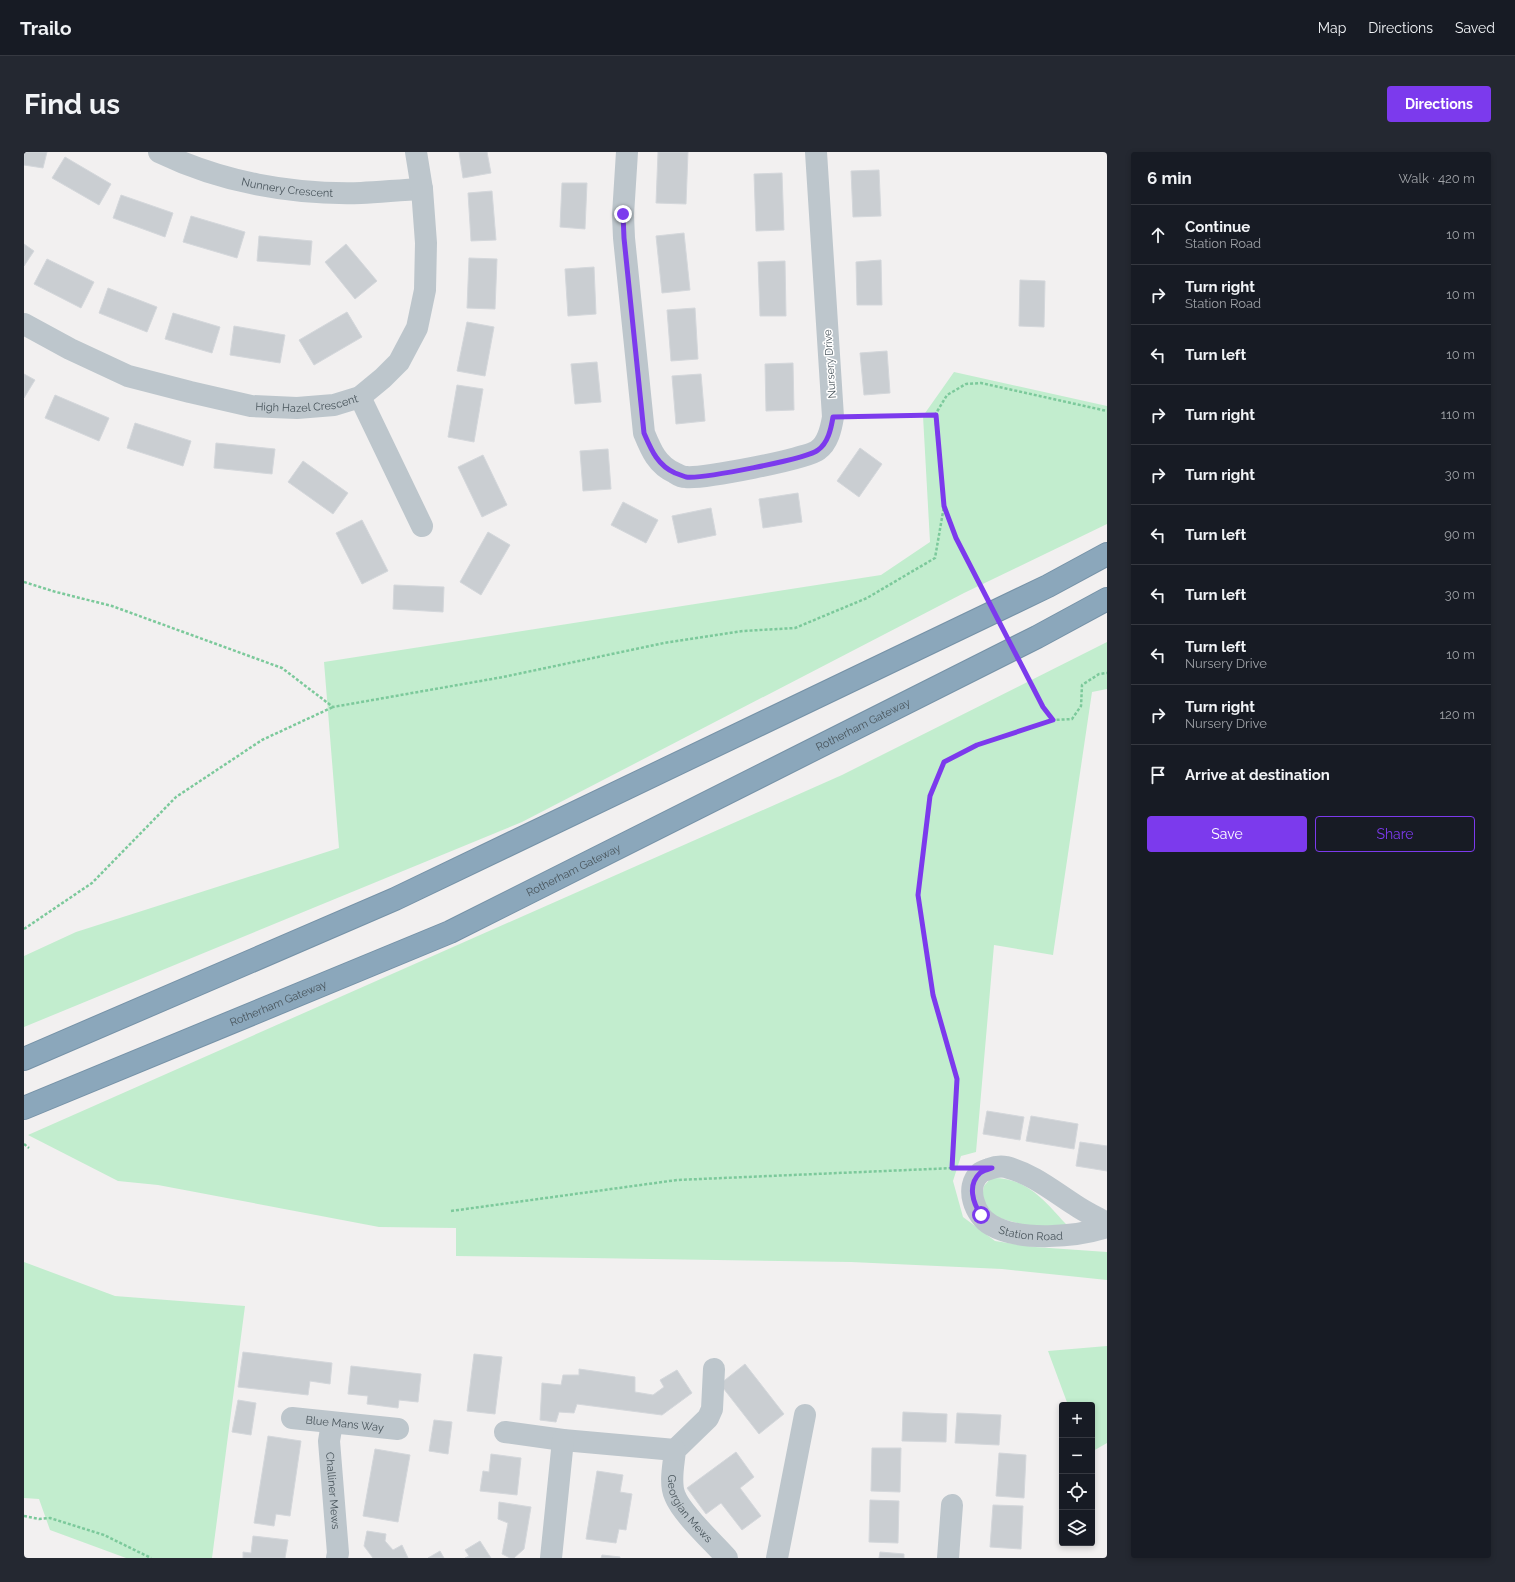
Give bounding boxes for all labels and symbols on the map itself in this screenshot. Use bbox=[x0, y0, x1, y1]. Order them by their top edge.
street label: Nunnery Crescent bbox=[240, 175, 334, 199]
route end bbox=[614, 205, 632, 223]
street label: Nursery Drive bbox=[821, 328, 839, 399]
street label: High Hazel Crescent bbox=[255, 391, 360, 415]
street label: Rotherham Gateway bbox=[814, 695, 912, 754]
street label: Rotherham Gateway bbox=[524, 841, 623, 899]
street label: Rotherham Gateway bbox=[228, 977, 329, 1029]
route start bbox=[972, 1206, 990, 1224]
street label: Station Road bbox=[997, 1223, 1063, 1243]
street label: Blue Mans Way bbox=[305, 1413, 385, 1434]
street label: Challiner Mews bbox=[323, 1451, 343, 1530]
street label: Georgian Mews bbox=[666, 1474, 715, 1545]

